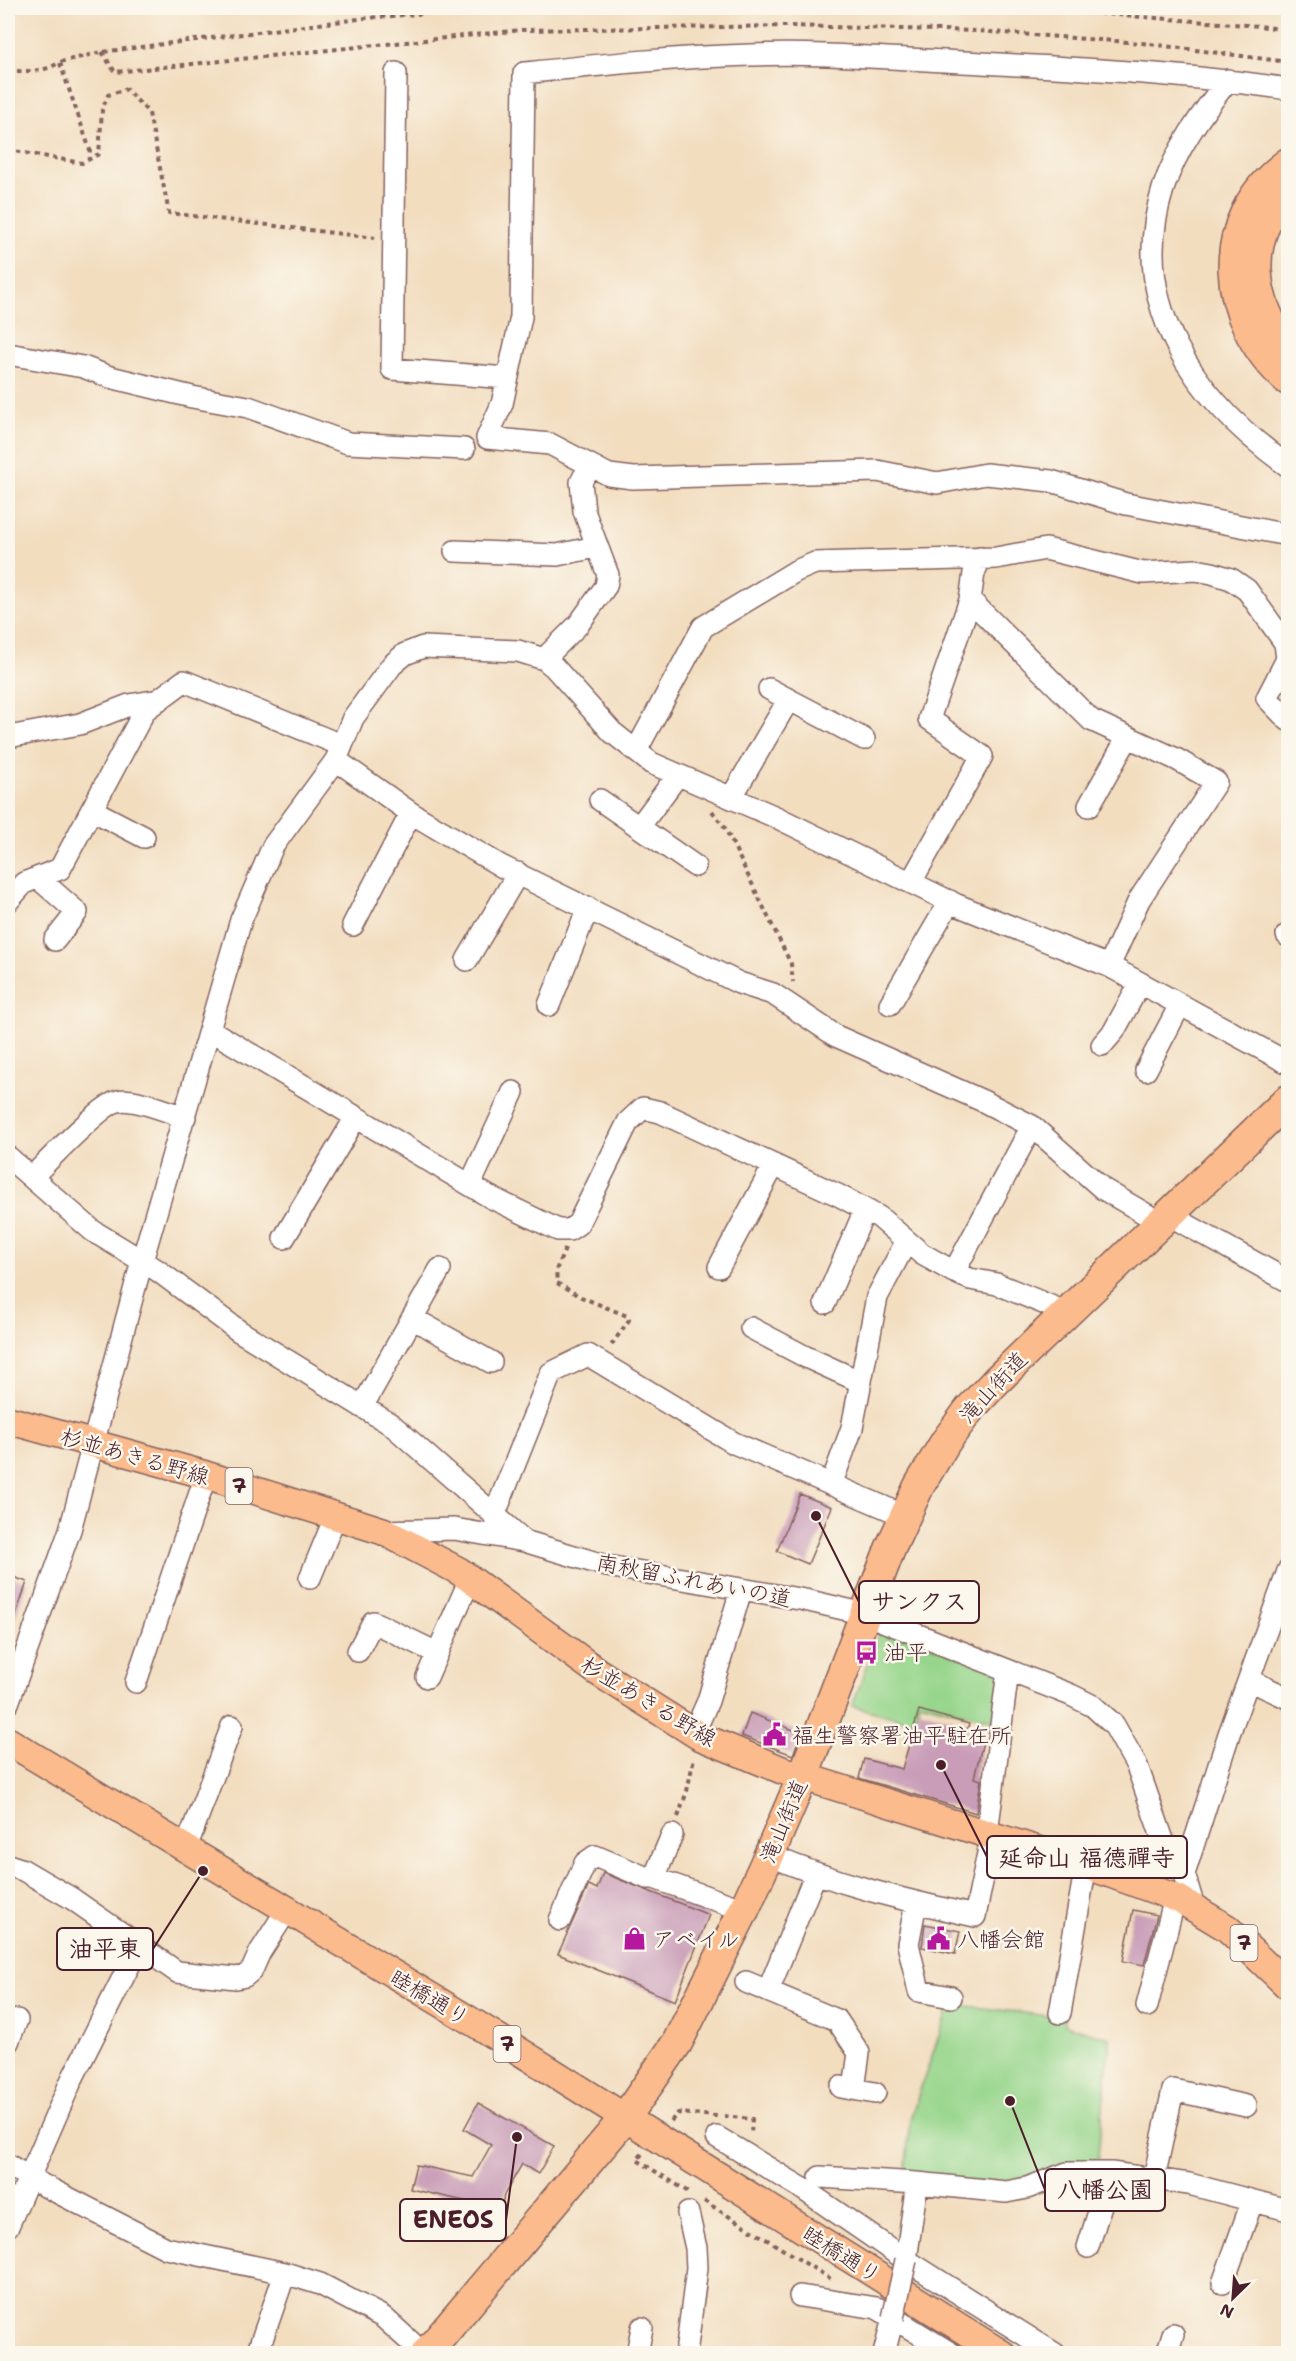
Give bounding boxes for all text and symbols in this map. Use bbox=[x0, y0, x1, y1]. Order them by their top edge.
street label: 滝山街道 bbox=[953, 1345, 1034, 1429]
street label: 杉並あきる野線 bbox=[57, 1421, 213, 1492]
road number: 7 bbox=[226, 1468, 252, 1504]
street label: 南秋留ふれあいの道 bbox=[594, 1547, 794, 1614]
callout: サンクス bbox=[859, 1581, 979, 1623]
text: サンクス bbox=[871, 1586, 967, 1618]
place label: 油平 bbox=[884, 1638, 928, 1667]
bus stop icon: 油平 bbox=[853, 1639, 879, 1665]
street label: 杉並あきる野線 bbox=[575, 1649, 722, 1753]
place label: 福生警察署油平駐在所 bbox=[792, 1721, 1012, 1750]
public building icon: 福生警察署油平駐在所 bbox=[761, 1722, 787, 1748]
street label: 滝山街道 bbox=[753, 1775, 814, 1867]
callout: 延命山 福德禪寺 bbox=[987, 1836, 1187, 1878]
text: 延命山 福德禪寺 bbox=[999, 1842, 1175, 1874]
place label: アベイル bbox=[653, 1925, 740, 1954]
place label: 八幡会館 bbox=[957, 1925, 1045, 1954]
road number: 7 bbox=[1230, 1925, 1258, 1961]
shop icon: アベイル bbox=[622, 1926, 648, 1952]
public building icon: 八幡会館 bbox=[926, 1926, 952, 1952]
callout: 油平東 bbox=[57, 1928, 153, 1970]
text: 油平東 bbox=[69, 1933, 141, 1965]
street label: 睦橋通り bbox=[385, 1962, 475, 2033]
road number: 7 bbox=[494, 2026, 520, 2062]
callout: 八幡公園 bbox=[1045, 2169, 1165, 2211]
text: 八幡公園 bbox=[1057, 2174, 1153, 2206]
callout: ENEOS bbox=[400, 2199, 506, 2241]
text: ENEOS bbox=[412, 2204, 494, 2236]
street label: 睦橋通り bbox=[797, 2219, 887, 2290]
north arrow bbox=[1203, 2268, 1263, 2328]
text: N bbox=[1217, 2299, 1237, 2323]

